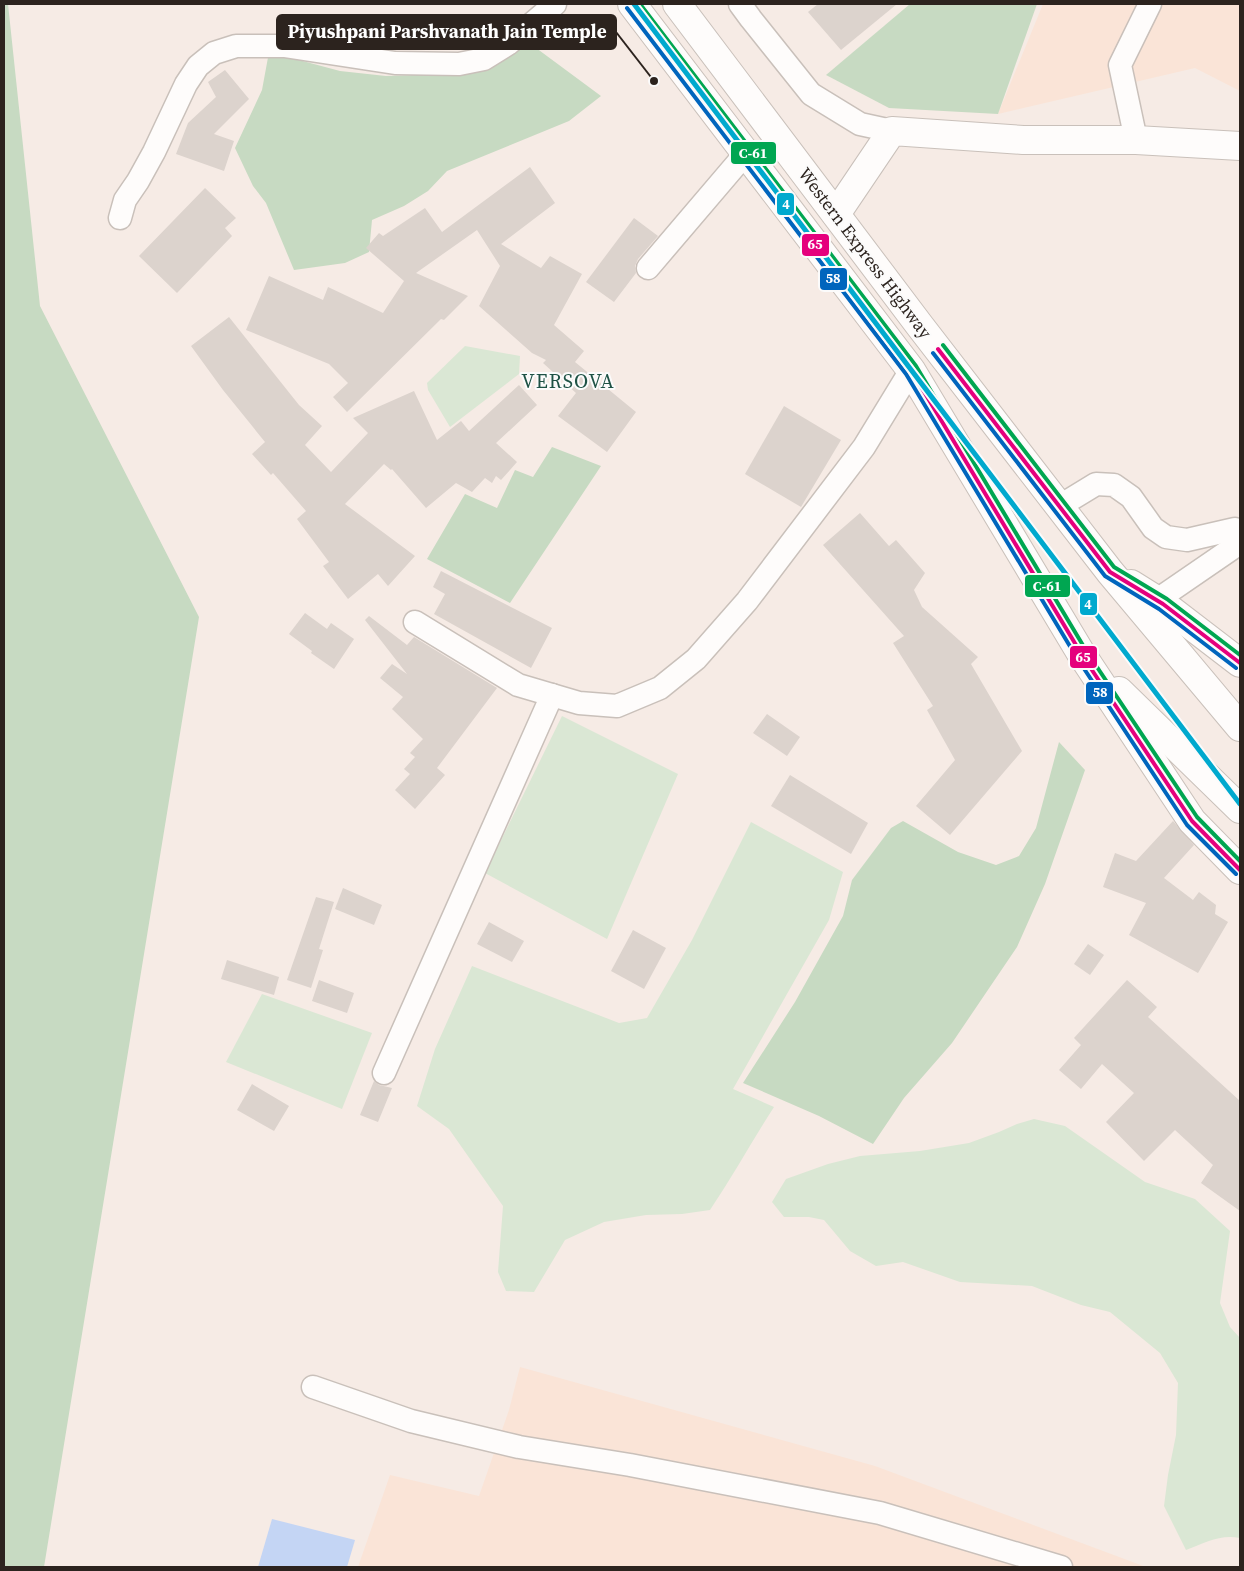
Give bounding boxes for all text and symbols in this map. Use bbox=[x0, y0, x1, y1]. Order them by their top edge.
callout: Piyushpani Parshvanath Jain Temple bbox=[277, 15, 616, 49]
text: Piyushpani Parshvanath Jain Temple bbox=[287, 18, 607, 44]
line badge: C-61 bbox=[730, 141, 777, 165]
text: C-61 bbox=[739, 143, 767, 163]
street label: Western Express Highway bbox=[793, 162, 939, 344]
line badge: 4 bbox=[776, 192, 795, 216]
text: 4 bbox=[782, 194, 790, 214]
line badge: 65 bbox=[801, 233, 830, 257]
text: 65 bbox=[807, 234, 823, 254]
line badge: 58 bbox=[819, 267, 848, 291]
text: 58 bbox=[825, 268, 841, 288]
district label: VERSOVA bbox=[521, 367, 615, 395]
line badge: C-61 bbox=[1024, 574, 1071, 598]
text: C-61 bbox=[1033, 576, 1061, 596]
line badge: 4 bbox=[1079, 592, 1098, 616]
text: 4 bbox=[1084, 594, 1092, 614]
line badge: 65 bbox=[1069, 645, 1098, 669]
text: 65 bbox=[1075, 647, 1091, 667]
line badge: 58 bbox=[1085, 681, 1114, 705]
text: 58 bbox=[1092, 682, 1108, 702]

